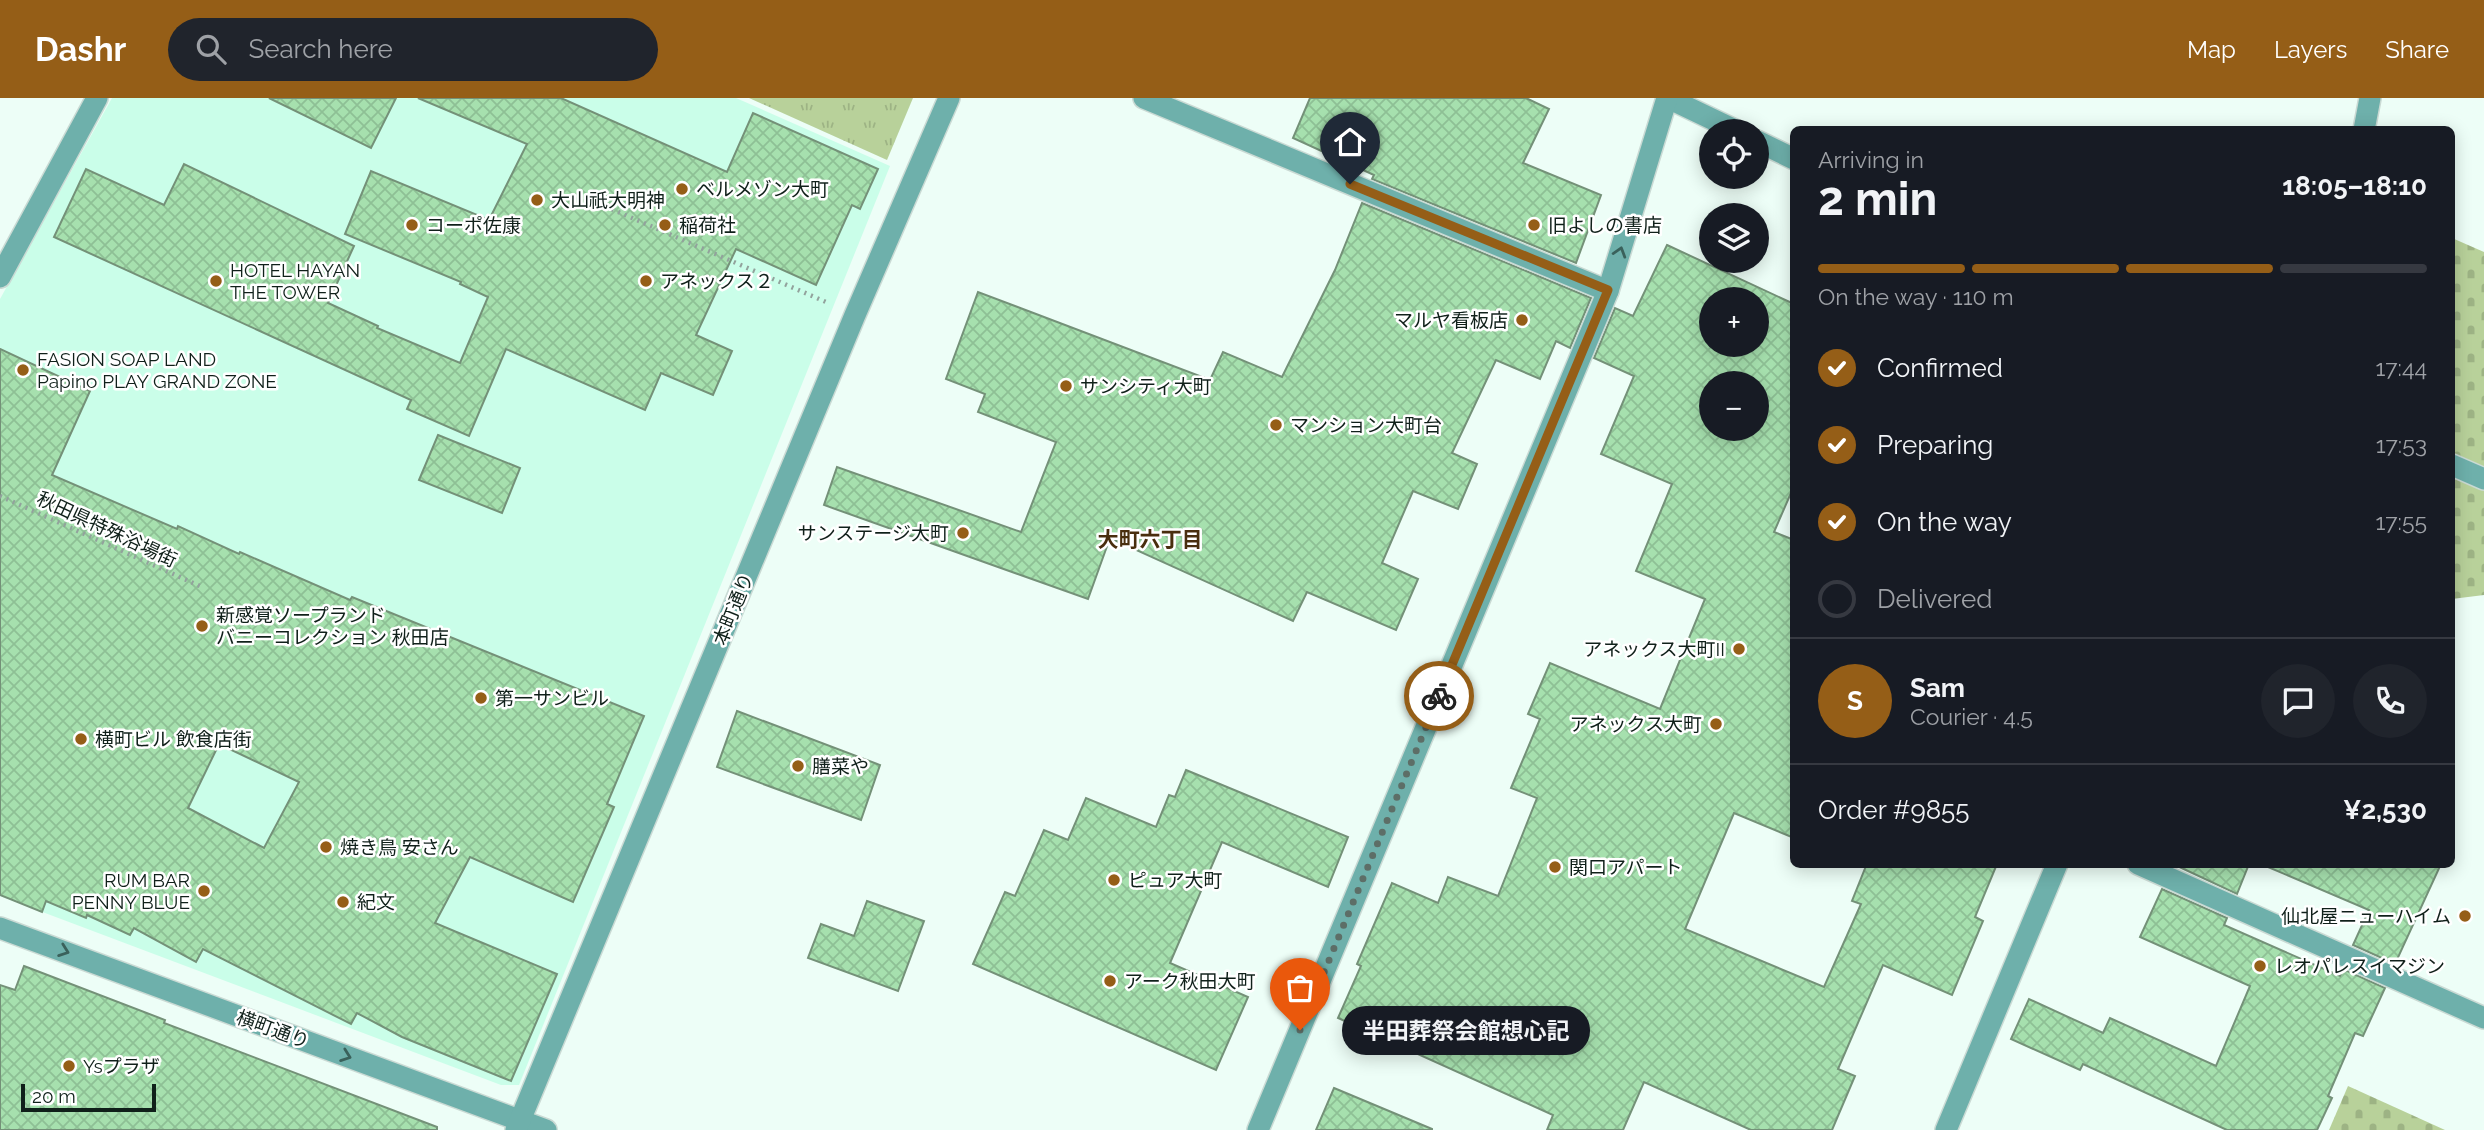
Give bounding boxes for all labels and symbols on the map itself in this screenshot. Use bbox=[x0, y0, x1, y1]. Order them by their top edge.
pin bbox=[1320, 112, 1380, 184]
place label: ベルメゾン大町 bbox=[696, 178, 829, 200]
marker: ベルメゾン大町 bbox=[674, 181, 690, 197]
place label: 大山祇大明神 bbox=[551, 189, 665, 211]
marker: 大山祇大明神 bbox=[529, 192, 545, 208]
place label: コーポ佐康 bbox=[426, 214, 521, 236]
place label: 稲荷社 bbox=[679, 214, 736, 236]
place label: 旧よしの書店 bbox=[1548, 214, 1662, 236]
marker: コーポ佐康 bbox=[404, 217, 420, 233]
marker: 稲荷社 bbox=[657, 217, 673, 233]
marker: 旧よしの書店 bbox=[1526, 217, 1542, 233]
one-way arrow bbox=[1611, 246, 1626, 258]
place label: HOTEL HAYAN THE TOWER bbox=[230, 259, 360, 303]
place label: アネックス２ bbox=[660, 270, 773, 292]
marker: HOTEL HAYAN THE TOWER bbox=[208, 273, 224, 289]
marker: アネックス２ bbox=[638, 273, 654, 289]
place label: マルヤ看板店 bbox=[1394, 309, 1508, 331]
marker: マルヤ看板店 bbox=[1514, 312, 1530, 328]
place label: FASION SOAP LAND Papino PLAY GRAND ZONE bbox=[37, 348, 277, 392]
marker: FASION SOAP LAND Papino PLAY GRAND ZONE bbox=[15, 362, 31, 378]
place label: サンシティ大町 bbox=[1080, 375, 1212, 397]
marker: サンシティ大町 bbox=[1058, 378, 1074, 394]
place label: マンション大町台 bbox=[1290, 414, 1442, 436]
marker: マンション大町台 bbox=[1268, 417, 1284, 433]
street label: 秋田県特殊浴場街 bbox=[33, 487, 181, 571]
place label: サンステージ大町 bbox=[798, 522, 949, 544]
marker: サンステージ大町 bbox=[955, 525, 971, 541]
district label: 大町六丁目 bbox=[1098, 527, 1203, 552]
street label: 本町通り bbox=[709, 570, 757, 648]
place label: 新感覚ソープランド バニーコレクション 秋田店 bbox=[216, 604, 449, 648]
marker: 新感覚ソープランド バニーコレクション 秋田店 bbox=[194, 618, 210, 634]
place label: アネックス大町II bbox=[1583, 638, 1725, 660]
marker: アネックス大町II bbox=[1731, 641, 1747, 657]
courier bbox=[1404, 661, 1474, 731]
place label: 第一サンビル bbox=[495, 687, 609, 709]
marker: 第一サンビル bbox=[473, 690, 489, 706]
place label: アネックス大町 bbox=[1570, 713, 1702, 735]
marker: アネックス大町 bbox=[1708, 716, 1724, 732]
place label: 横町ビル 飲食店街 bbox=[95, 728, 252, 750]
marker: 横町ビル 飲食店街 bbox=[73, 731, 89, 747]
place label: 膳菜や bbox=[812, 755, 869, 777]
marker: 膳菜や bbox=[790, 758, 806, 774]
place label: 焼き鳥 安さん bbox=[340, 836, 459, 858]
marker: 焼き鳥 安さん bbox=[318, 839, 334, 855]
place label: 関口アパート bbox=[1569, 856, 1683, 878]
marker: 関口アパート bbox=[1547, 859, 1563, 875]
place label: RUM BAR PENNY BLUE bbox=[72, 869, 190, 913]
place label: ピュア大町 bbox=[1128, 869, 1223, 891]
marker: ピュア大町 bbox=[1106, 872, 1122, 888]
marker: RUM BAR PENNY BLUE bbox=[196, 883, 212, 899]
place label: 紀文 bbox=[357, 891, 395, 913]
marker: 紀文 bbox=[335, 894, 351, 910]
place label: 仙北屋ニューハイム bbox=[2281, 905, 2451, 927]
marker: 仙北屋ニューハイム bbox=[2457, 908, 2473, 924]
one-way arrow bbox=[57, 943, 69, 957]
place label: レオパレスイマジン bbox=[2274, 955, 2445, 977]
pin bbox=[1270, 958, 1330, 1030]
marker: レオパレスイマジン bbox=[2252, 958, 2268, 974]
place label: アーク秋田大町 bbox=[1124, 970, 1256, 992]
marker: アーク秋田大町 bbox=[1102, 973, 1118, 989]
street label: 横町通り bbox=[234, 1006, 312, 1052]
callout: 半田葬祭会館想心記 bbox=[1342, 1006, 1590, 1054]
one-way arrow bbox=[340, 1048, 352, 1062]
place label: Ysプラザ bbox=[83, 1055, 160, 1077]
marker: Ysプラザ bbox=[61, 1058, 77, 1074]
scale bar bbox=[21, 1081, 156, 1113]

